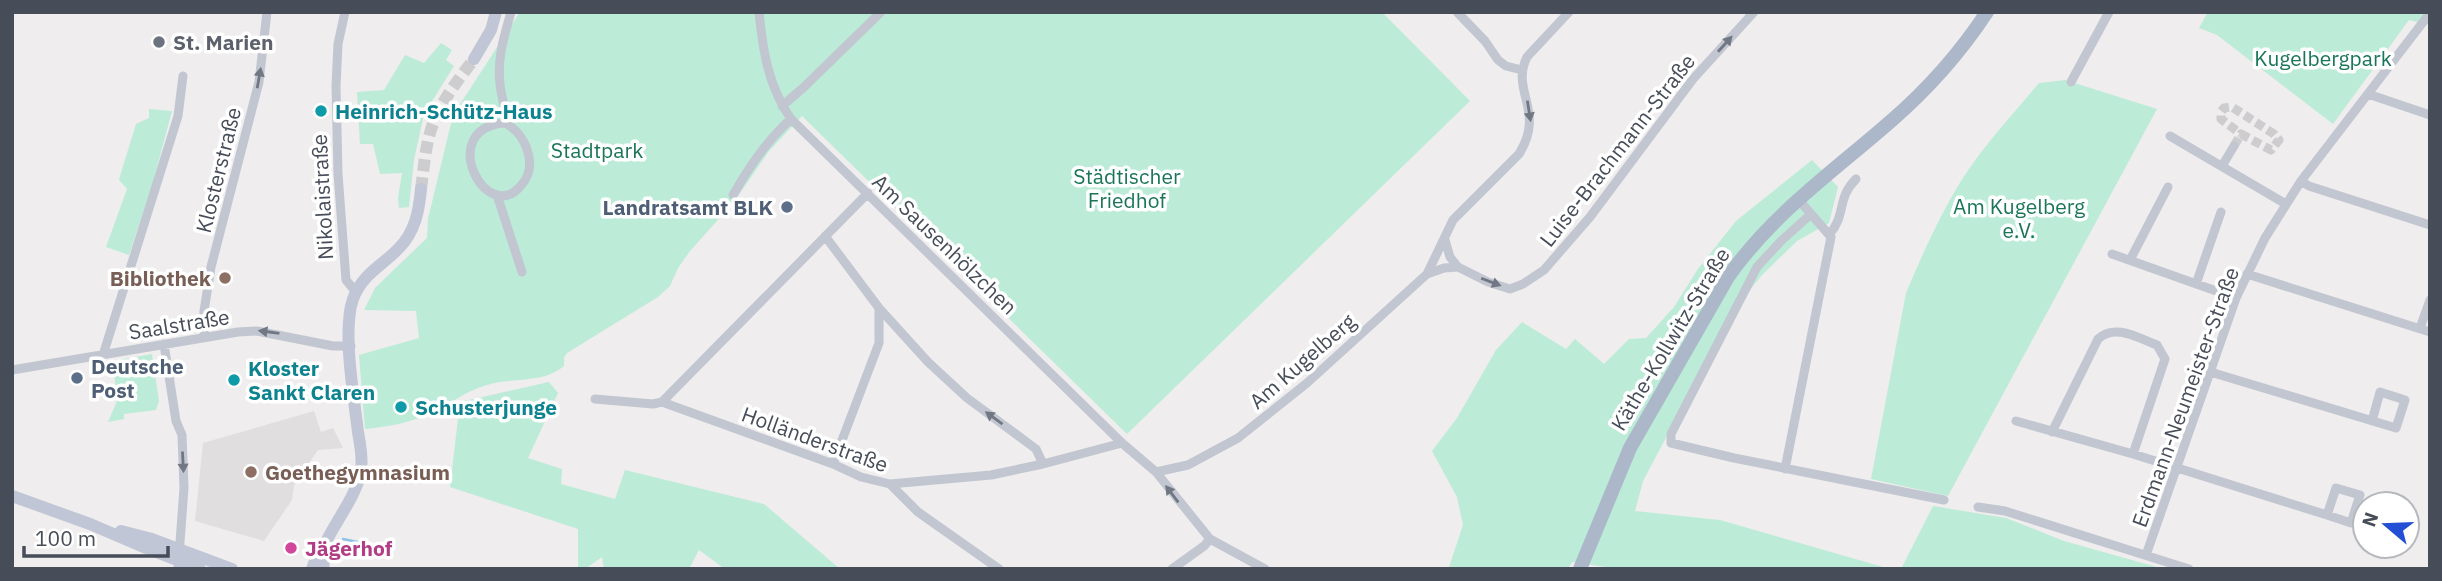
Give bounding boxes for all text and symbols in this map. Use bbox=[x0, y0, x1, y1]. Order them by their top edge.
place label: St. Marien bbox=[173, 28, 273, 56]
marker: St. Marien bbox=[151, 34, 167, 50]
one-way arrow bbox=[1717, 36, 1733, 53]
park label: Kugelbergpark bbox=[2254, 44, 2392, 72]
street label: Luise-Brachmann-Straße bbox=[1533, 48, 1701, 252]
one-way arrow bbox=[254, 67, 265, 89]
place label: Heinrich-Schütz-Haus bbox=[335, 97, 553, 125]
one-way arrow bbox=[1523, 100, 1534, 122]
marker: Heinrich-Schütz-Haus bbox=[313, 103, 329, 119]
street label: Klosterstraße bbox=[189, 104, 247, 236]
street label: Nikolaistraße bbox=[305, 133, 339, 261]
park label: Stadtpark bbox=[551, 136, 643, 164]
park label: Städtischer Friedhof bbox=[1073, 162, 1181, 214]
street label: Am Sausenhölzchen bbox=[867, 168, 1023, 320]
park label: Am Kugelberg e.V. bbox=[1953, 192, 2085, 244]
place label: Landratsamt BLK bbox=[602, 193, 773, 221]
marker: Landratsamt BLK bbox=[779, 199, 795, 215]
street label: Käthe-Kollwitz-Straße bbox=[1604, 242, 1736, 436]
street label: Erdmann-Neumeister-Straße bbox=[2125, 263, 2245, 531]
place label: Bibliothek bbox=[110, 264, 212, 292]
marker: Bibliothek bbox=[217, 270, 233, 286]
one-way arrow bbox=[1480, 277, 1501, 288]
street label: Saalstraße bbox=[127, 302, 231, 346]
street label: Am Kugelberg bbox=[1243, 307, 1361, 415]
one-way arrow bbox=[258, 327, 280, 338]
place label: Deutsche Post bbox=[91, 352, 184, 404]
place label: Kloster Sankt Claren bbox=[248, 354, 375, 406]
marker: Deutsche Post bbox=[69, 370, 85, 386]
marker: Kloster Sankt Claren bbox=[226, 372, 242, 388]
place label: Schusterjunge bbox=[415, 393, 557, 421]
marker: Schusterjunge bbox=[393, 399, 409, 415]
street label: Holländerstraße bbox=[738, 400, 892, 478]
one-way arrow bbox=[985, 412, 1003, 426]
one-way arrow bbox=[178, 451, 189, 473]
place label: Goethegymnasium bbox=[265, 458, 450, 486]
marker: Goethegymnasium bbox=[243, 464, 259, 480]
one-way arrow bbox=[1164, 486, 1179, 504]
north arrow bbox=[2351, 490, 2421, 560]
text: N bbox=[2356, 509, 2384, 530]
scale bar bbox=[24, 514, 168, 558]
text: 100 m bbox=[35, 524, 96, 552]
place label: Jägerhof bbox=[305, 534, 393, 562]
marker: Jägerhof bbox=[283, 540, 299, 556]

